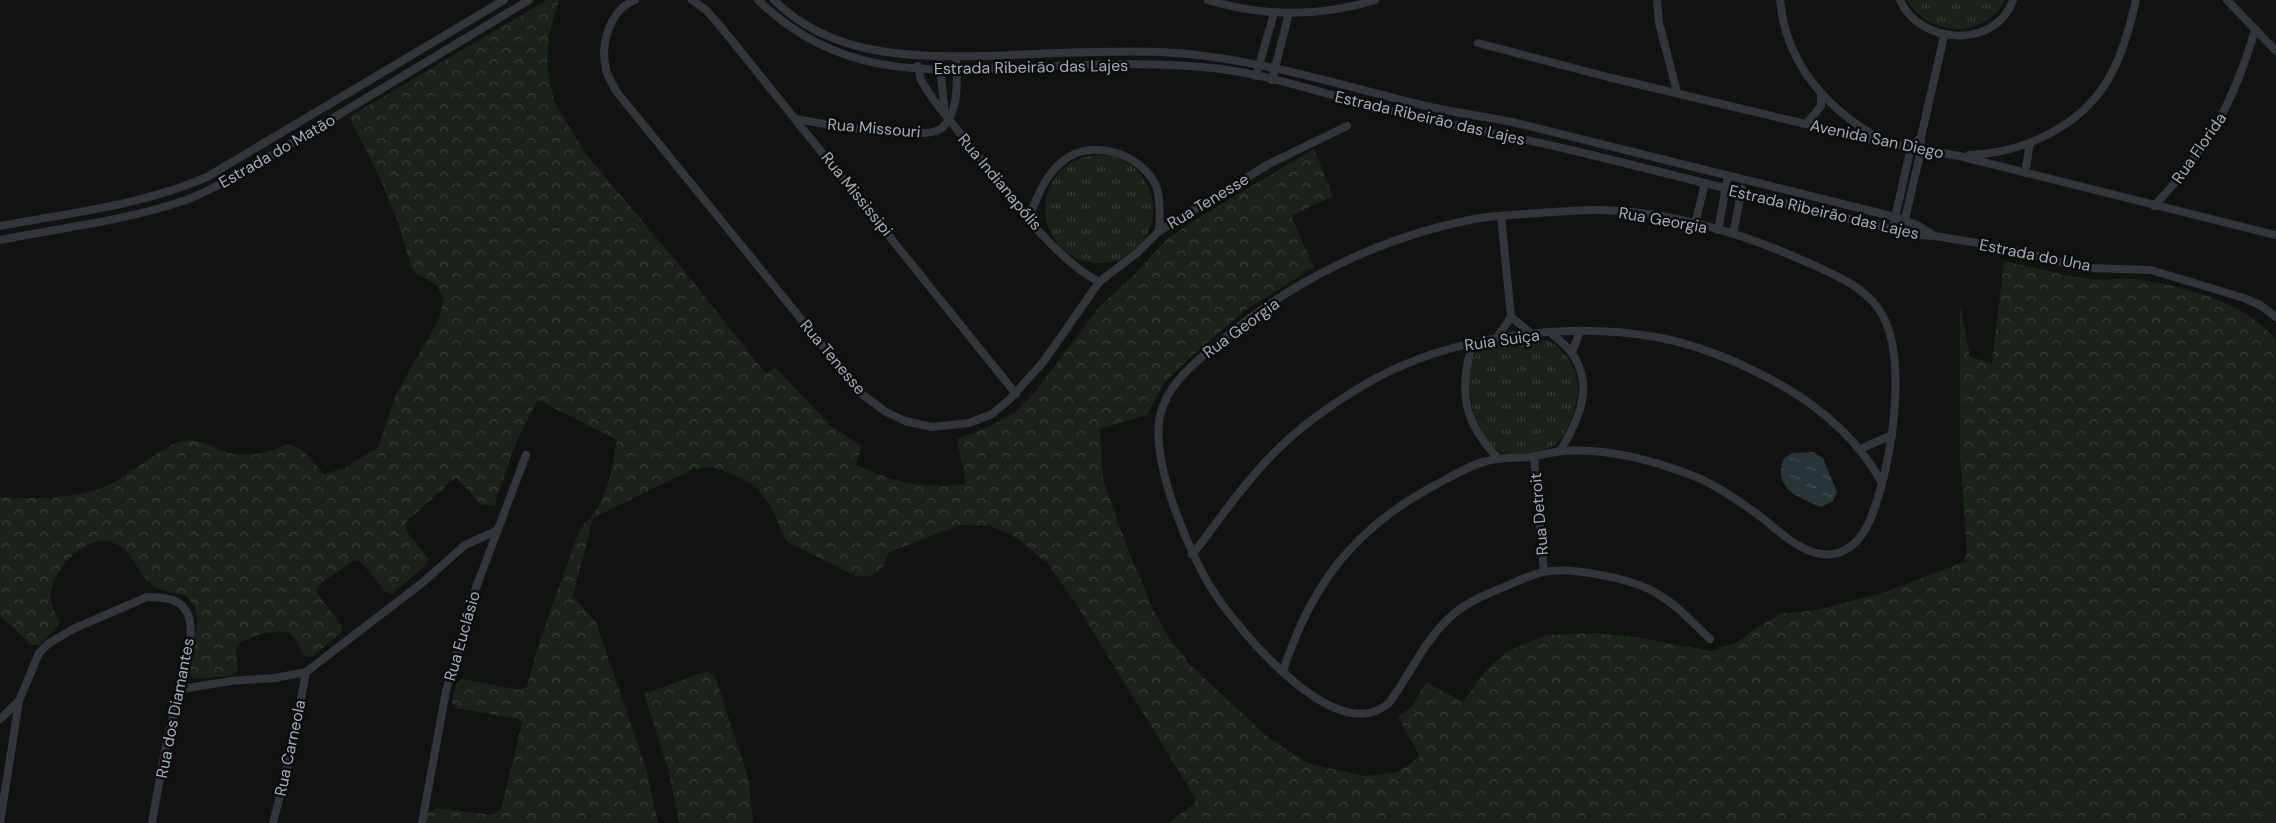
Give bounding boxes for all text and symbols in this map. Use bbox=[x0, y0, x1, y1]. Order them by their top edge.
street label: Estrada Ribeirão das Lajes bbox=[934, 55, 1128, 79]
street label: Estrada Ribeirão das Lajes bbox=[1333, 86, 1527, 150]
street label: Rua Florida bbox=[2167, 108, 2231, 188]
street label: Estrada do Matão bbox=[215, 109, 339, 193]
street label: Rua Missouri bbox=[827, 113, 921, 143]
street label: Avenida San Diego bbox=[1808, 115, 1946, 163]
street label: Rua Indianapólis bbox=[953, 129, 1047, 235]
street label: Rua Mississipi bbox=[817, 148, 897, 240]
street label: Rua Tenesse bbox=[1163, 168, 1253, 234]
street label: Estrada Ribeirão das Lajes bbox=[1727, 180, 1921, 244]
street label: Rua Georgia bbox=[1617, 202, 1709, 238]
street label: Estrada do Una bbox=[1978, 234, 2092, 276]
street label: Rua Georgia bbox=[1199, 293, 1283, 363]
street label: Rua Tenesse bbox=[795, 315, 871, 399]
street label: Ruia Suiça bbox=[1463, 324, 1541, 356]
street label: Rua Detroit bbox=[1525, 472, 1553, 556]
street label: Rua Euclásio bbox=[439, 589, 485, 683]
street label: Rua dos Diamantes bbox=[151, 636, 199, 780]
street label: Rua Carneola bbox=[270, 698, 310, 798]

